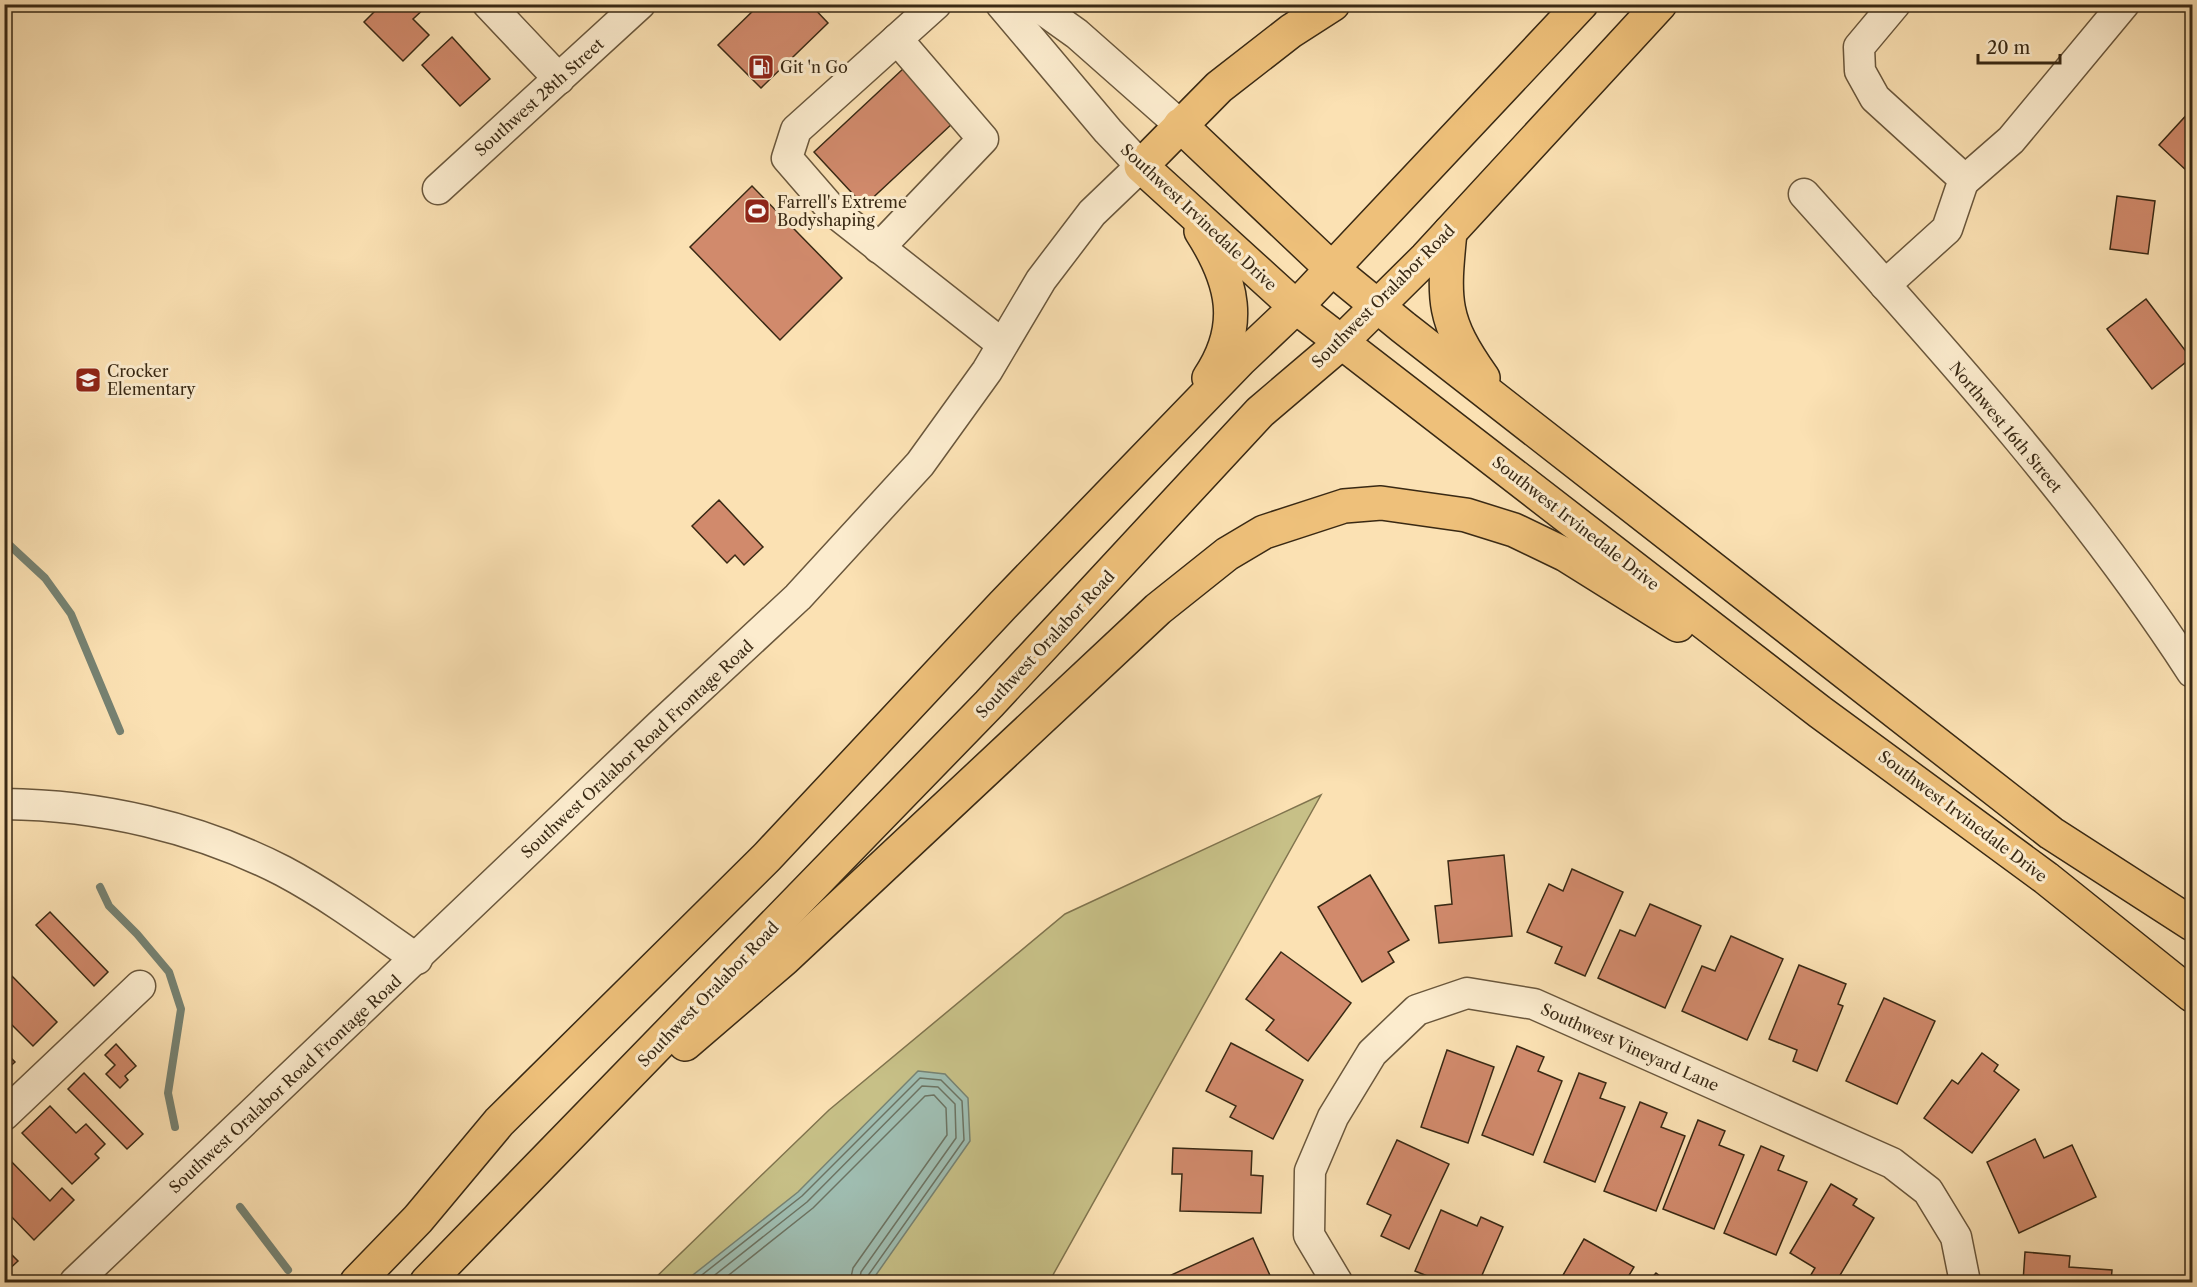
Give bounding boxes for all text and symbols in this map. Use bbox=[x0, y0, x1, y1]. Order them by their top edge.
scale bar bbox=[1978, 27, 2060, 65]
street label: Southwest 28th Street bbox=[470, 33, 608, 160]
text: 20 m bbox=[1987, 37, 2031, 59]
fuel station icon: Git 'n Go bbox=[746, 52, 776, 82]
place label: Git 'n Go bbox=[780, 57, 848, 77]
street label: Southwest Irvinedale Drive bbox=[1117, 139, 1281, 295]
place label: Farrell's Extreme Bodyshaping bbox=[777, 192, 907, 230]
sports icon: Farrell's Extreme Bodyshaping bbox=[742, 196, 772, 226]
street label: Southwest Oralabor Road bbox=[1307, 220, 1459, 372]
street label: Northwest 16th Street bbox=[1945, 358, 2067, 497]
place label: Crocker Elementary bbox=[107, 361, 196, 399]
school or university icon: Crocker Elementary bbox=[73, 365, 103, 395]
street label: Southwest Irvinedale Drive bbox=[1489, 452, 1663, 594]
street label: Southwest Oralabor Road bbox=[971, 566, 1119, 722]
street label: Southwest Oralabor Road Frontage Road bbox=[517, 636, 758, 862]
street label: Southwest Irvinedale Drive bbox=[1875, 746, 2051, 886]
street label: Southwest Oralabor Road bbox=[633, 917, 783, 1071]
street label: Southwest Oralabor Road Frontage Road bbox=[165, 971, 406, 1197]
street label: Southwest Vineyard Lane bbox=[1538, 999, 1722, 1095]

